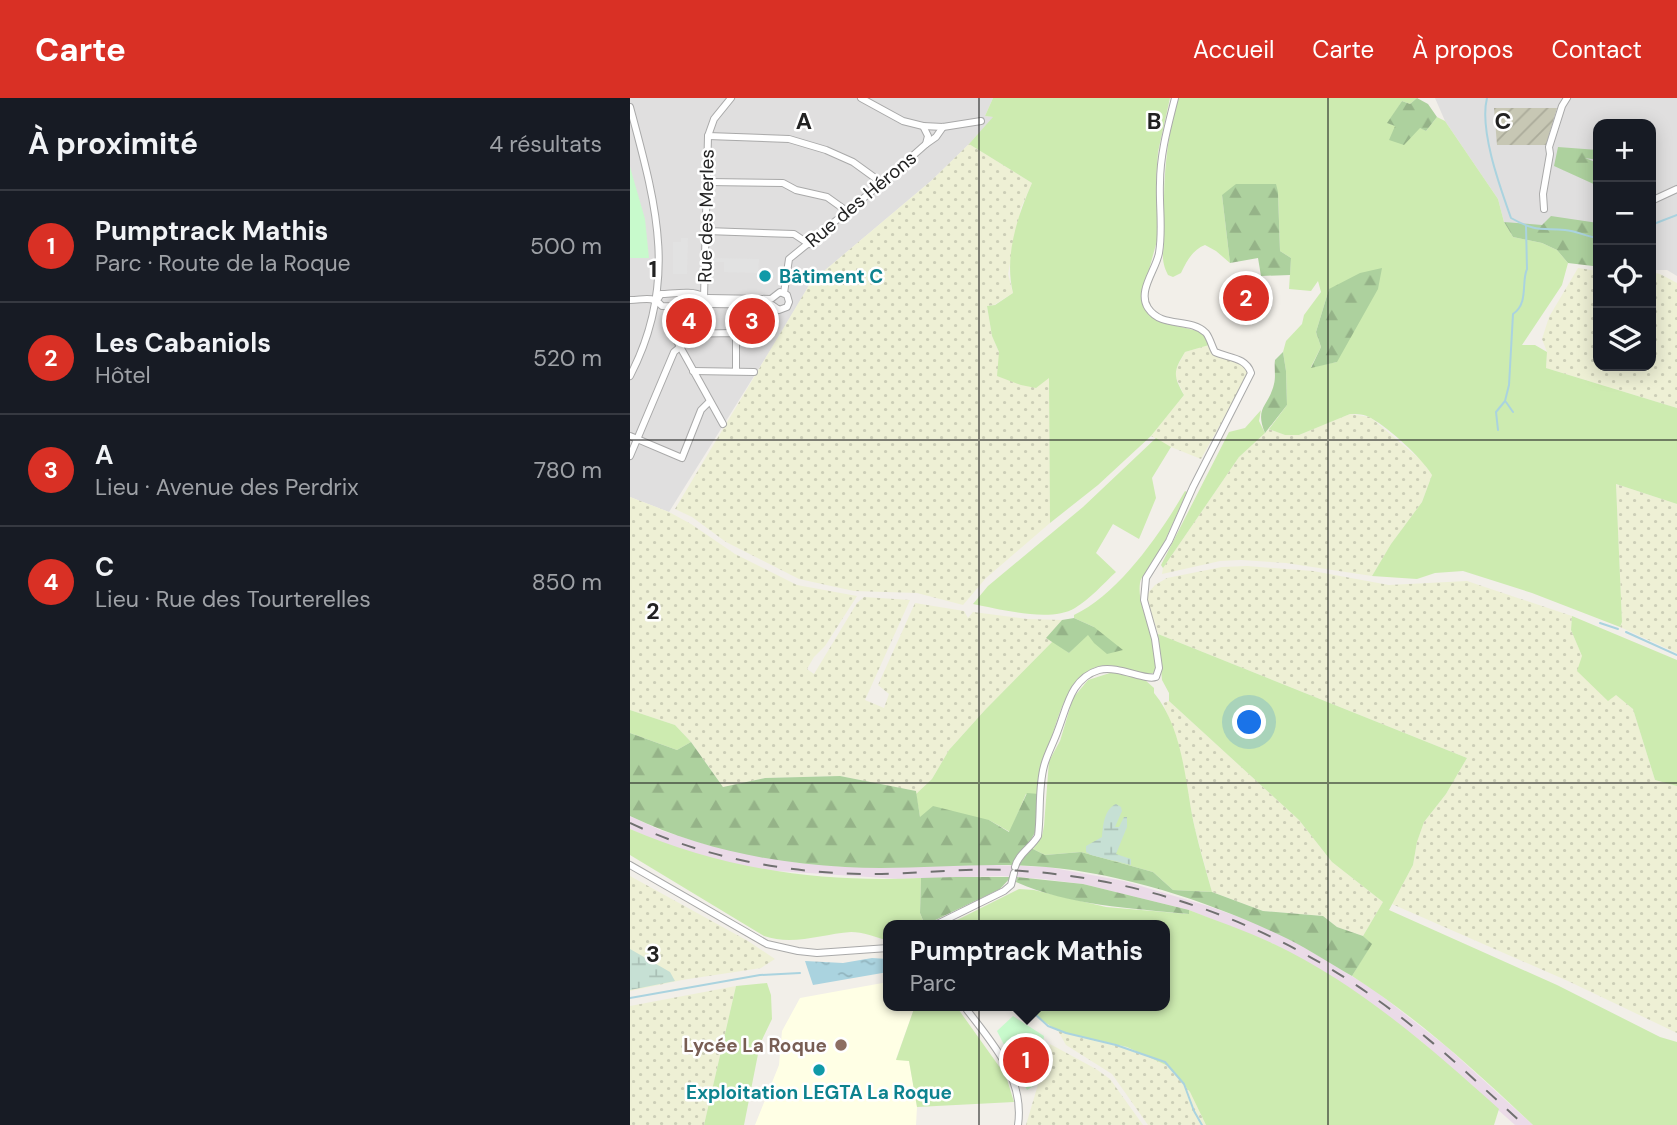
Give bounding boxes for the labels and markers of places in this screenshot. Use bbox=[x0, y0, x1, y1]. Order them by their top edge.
place label: Bâtiment C bbox=[779, 264, 883, 289]
marker: Bâtiment C bbox=[757, 268, 773, 284]
pin: 2 bbox=[1223, 272, 1269, 324]
pin: 4 bbox=[666, 295, 712, 347]
pin: 3 bbox=[729, 295, 775, 347]
place label: Lycée La Roque bbox=[683, 1033, 827, 1058]
pin: 1 bbox=[1003, 1034, 1049, 1086]
marker: Lycée La Roque bbox=[833, 1037, 849, 1053]
marker: Exploitation LEGTA La Roque bbox=[811, 1062, 827, 1078]
place label: Exploitation LEGTA La Roque bbox=[686, 1080, 952, 1105]

